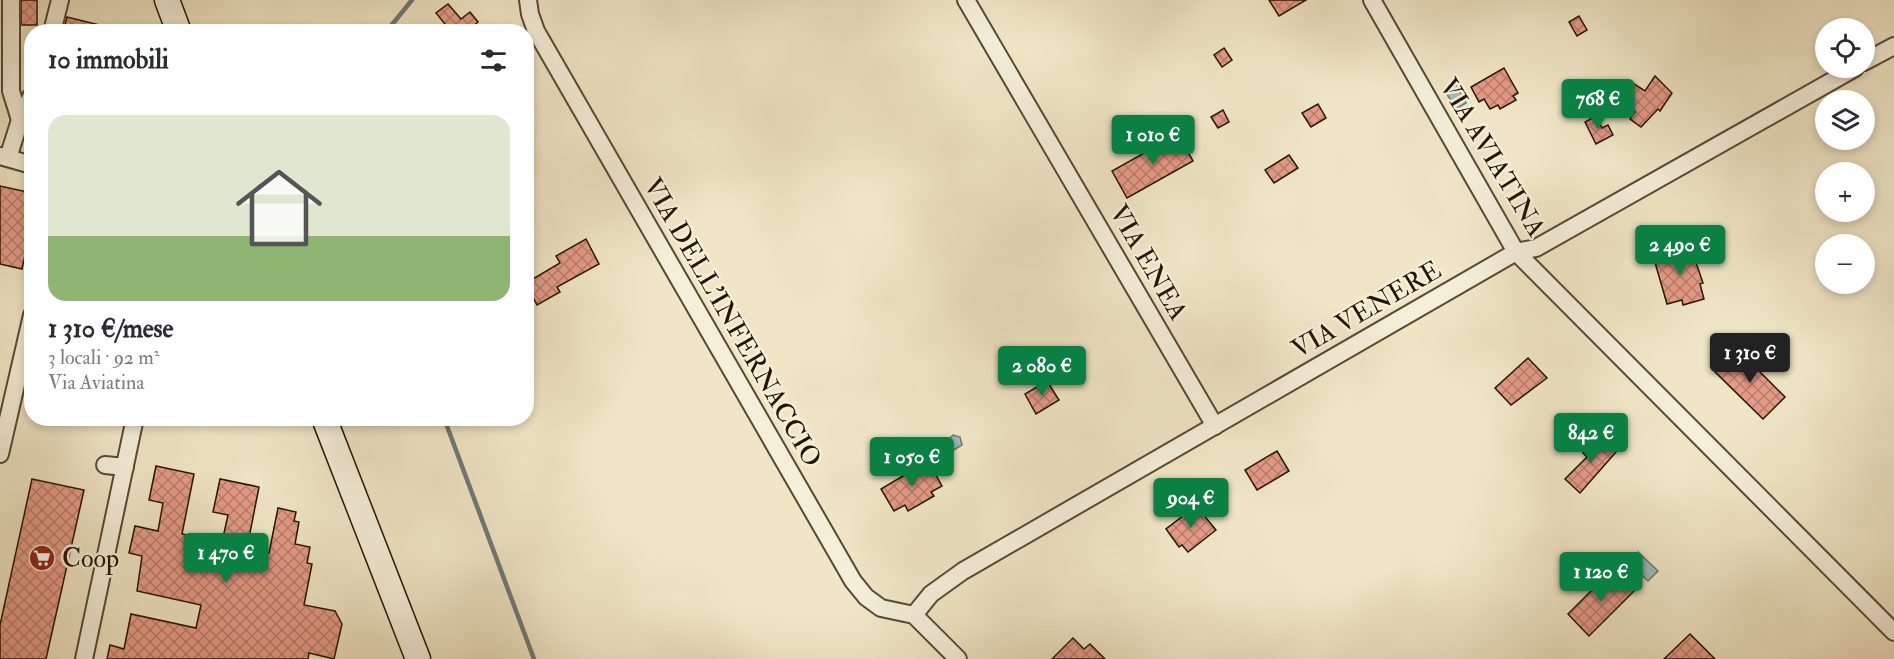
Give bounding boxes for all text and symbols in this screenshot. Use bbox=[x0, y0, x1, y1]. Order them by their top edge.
map controls bbox=[1815, 18, 1875, 294]
button: locate bbox=[1815, 18, 1875, 78]
text: 10 immobili bbox=[48, 44, 169, 76]
icon: filters bbox=[477, 44, 510, 77]
street label: VIA AVIATINA bbox=[1432, 72, 1552, 243]
pin: 768 € bbox=[1556, 79, 1640, 130]
text: 768 € bbox=[1576, 86, 1620, 111]
button: layers bbox=[1815, 90, 1875, 150]
pin: 1 010 € bbox=[1098, 115, 1208, 166]
text: 1 010 € bbox=[1126, 122, 1180, 147]
icon: home bbox=[225, 154, 333, 262]
button: + bbox=[1815, 162, 1875, 222]
street label: VIA DELL'INFERNACCIO bbox=[636, 172, 828, 473]
street label: VIA ENEA bbox=[1102, 199, 1194, 326]
pin: 2 490 € bbox=[1625, 225, 1735, 276]
text: 2 490 € bbox=[1649, 232, 1711, 257]
button: − bbox=[1815, 234, 1875, 294]
street label: VIA VENERE bbox=[1286, 254, 1447, 366]
text: 1 310 €/mese bbox=[48, 313, 173, 345]
pin: 1 310 € bbox=[1695, 333, 1805, 384]
text: 1 310 € bbox=[1724, 340, 1776, 365]
text: 3 locali · 92 m² bbox=[48, 345, 159, 370]
pin: 2 080 € bbox=[987, 346, 1097, 397]
text: 2 080 € bbox=[1012, 353, 1072, 378]
text: Via Aviatina bbox=[48, 370, 145, 395]
pin: 842 € bbox=[1549, 413, 1633, 464]
text: 842 € bbox=[1568, 420, 1614, 445]
pin: 1 050 € bbox=[857, 437, 967, 488]
text: 1 050 € bbox=[884, 444, 940, 469]
pin: 904 € bbox=[1149, 478, 1233, 529]
text: 904 € bbox=[1167, 485, 1215, 510]
pin: 1 470 € bbox=[171, 533, 281, 584]
text: 1 470 € bbox=[198, 540, 254, 565]
supermarket icon: Coop bbox=[27, 543, 57, 573]
place label: Coop bbox=[62, 543, 119, 576]
pin: 1 120 € bbox=[1546, 552, 1656, 603]
text: 1 120 € bbox=[1574, 559, 1628, 584]

